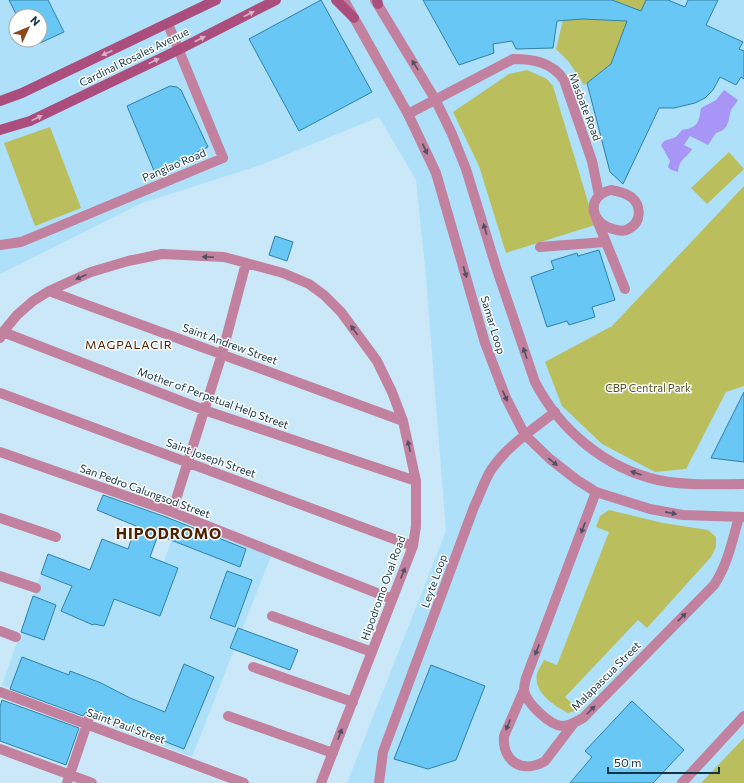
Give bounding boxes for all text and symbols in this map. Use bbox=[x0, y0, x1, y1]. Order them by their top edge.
north arrow bbox=[8, 8, 48, 48]
one-way arrow bbox=[243, 11, 255, 17]
text: N bbox=[28, 13, 43, 28]
street label: Cardinal Rosales Avenue bbox=[77, 24, 191, 89]
one-way arrow bbox=[194, 36, 206, 42]
one-way arrow bbox=[102, 50, 113, 56]
one-way arrow bbox=[148, 58, 160, 64]
one-way arrow bbox=[411, 60, 419, 70]
street label: Masbate Road bbox=[567, 71, 604, 143]
one-way arrow bbox=[31, 115, 43, 121]
one-way arrow bbox=[422, 143, 428, 155]
street label: Panglao Road bbox=[140, 145, 208, 184]
one-way arrow bbox=[482, 223, 488, 235]
one-way arrow bbox=[202, 253, 214, 260]
one-way arrow bbox=[462, 267, 468, 279]
one-way arrow bbox=[75, 274, 87, 280]
street label: Samar Loop bbox=[478, 294, 508, 355]
street label: Saint Andrew Street bbox=[181, 320, 280, 367]
one-way arrow bbox=[350, 325, 358, 335]
district label: MAGPALACIR bbox=[85, 337, 173, 351]
one-way arrow bbox=[522, 346, 528, 358]
street label: Mother of Perpetual Help Street bbox=[136, 364, 291, 431]
park label: CBP Central Park bbox=[605, 381, 691, 394]
one-way arrow bbox=[503, 390, 509, 402]
street label: Saint Joseph Street bbox=[164, 435, 258, 481]
one-way arrow bbox=[405, 440, 411, 453]
one-way arrow bbox=[548, 457, 559, 466]
street label: San Pedro Calungsod Street bbox=[78, 461, 213, 520]
one-way arrow bbox=[630, 469, 642, 475]
one-way arrow bbox=[665, 510, 677, 516]
one-way arrow bbox=[579, 523, 585, 535]
district label: HIPODROMO bbox=[116, 524, 222, 542]
street label: Hipodromo Oval Road bbox=[358, 534, 408, 642]
street label: Leyte Loop bbox=[418, 552, 449, 609]
one-way arrow bbox=[400, 567, 406, 579]
one-way arrow bbox=[677, 612, 687, 622]
street label: Malapascua Street bbox=[568, 638, 643, 713]
one-way arrow bbox=[533, 644, 539, 656]
street label: Saint Paul Street bbox=[85, 705, 168, 746]
one-way arrow bbox=[586, 705, 596, 715]
one-way arrow bbox=[504, 720, 510, 732]
one-way arrow bbox=[338, 727, 344, 739]
scale bar bbox=[608, 749, 719, 775]
text: 50 m bbox=[614, 755, 642, 769]

